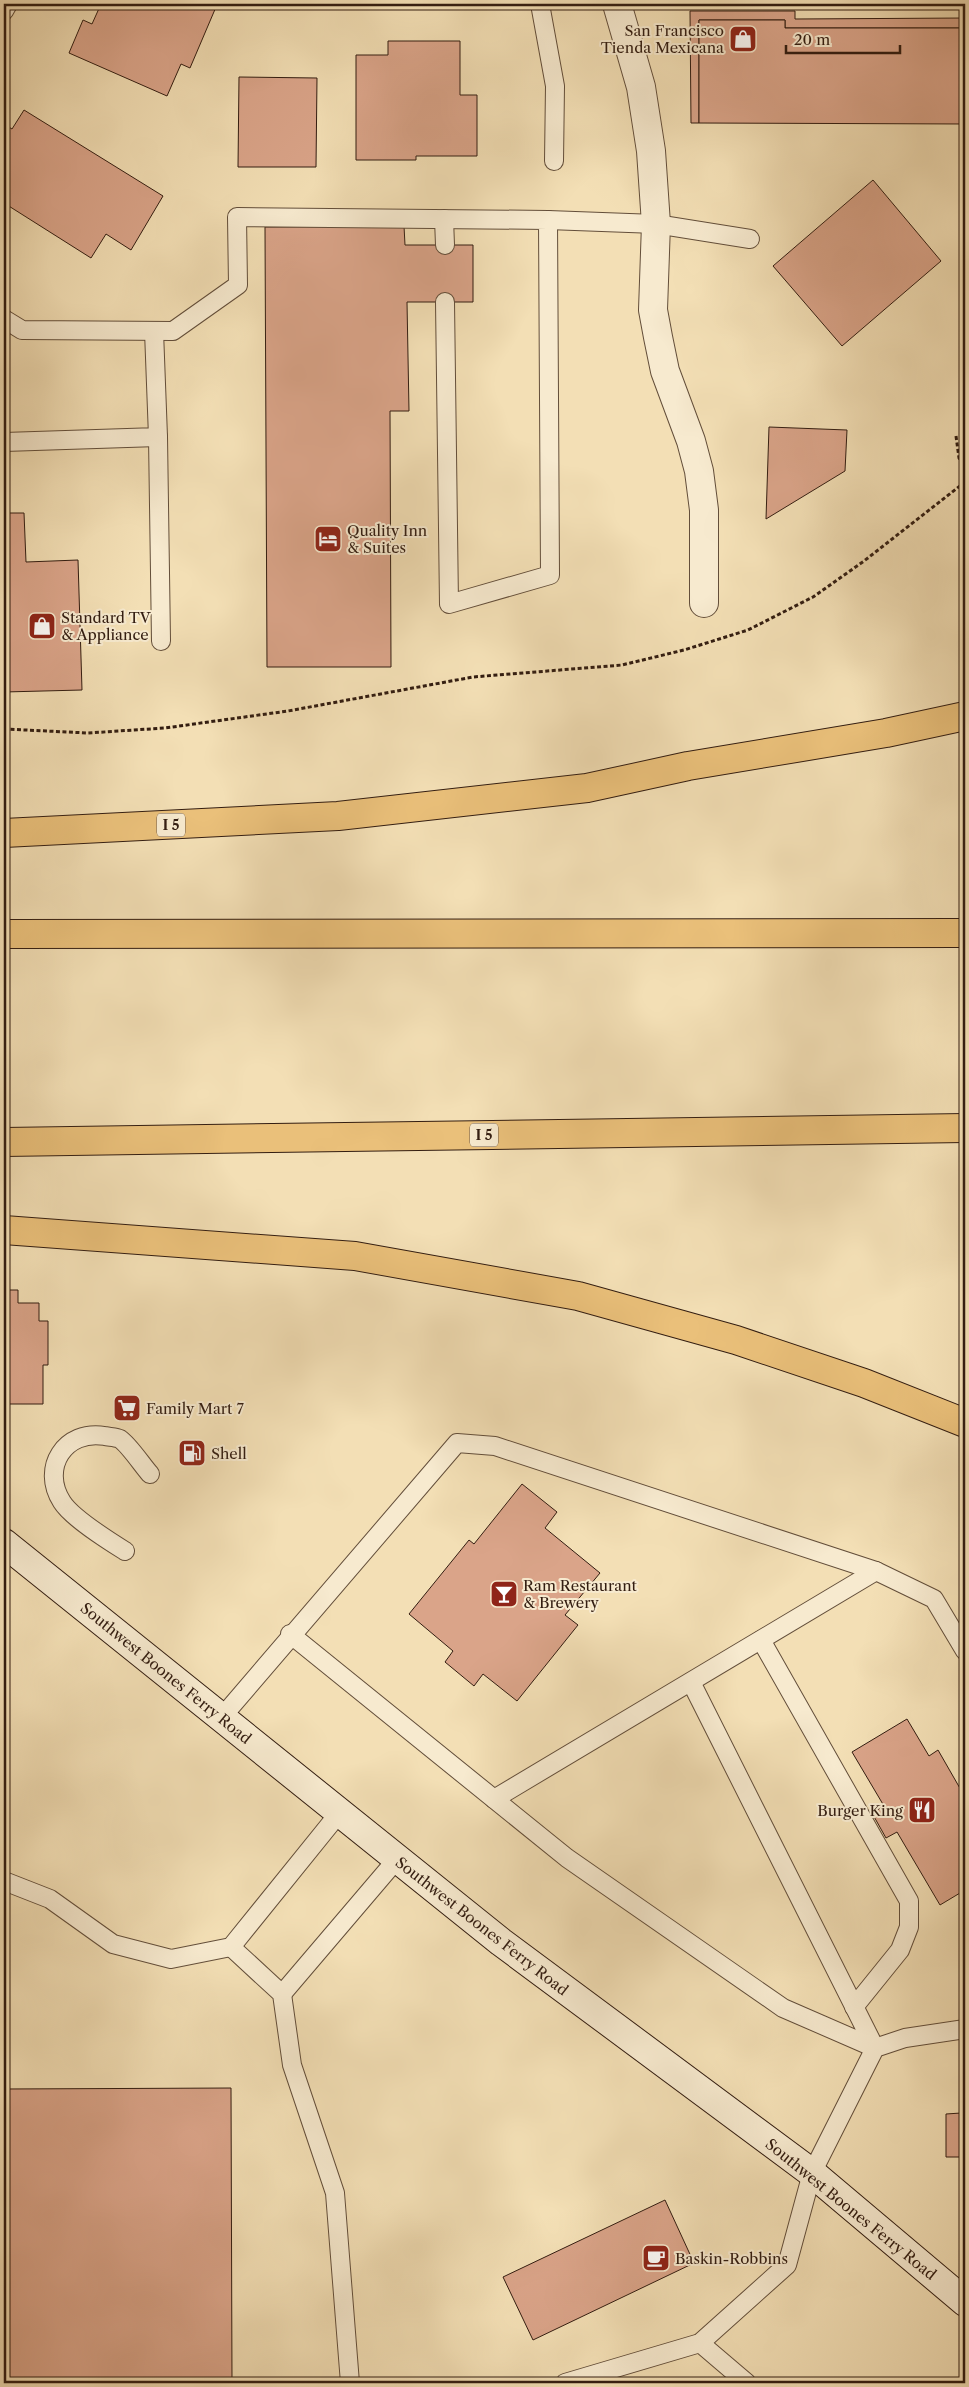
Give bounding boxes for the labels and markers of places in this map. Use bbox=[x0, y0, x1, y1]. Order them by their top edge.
place label: San Francisco Tienda Mexicana bbox=[601, 21, 724, 57]
shop icon: San Francisco Tienda Mexicana bbox=[728, 24, 758, 54]
place label: Quality Inn & Suites bbox=[347, 521, 428, 557]
hotel icon: Quality Inn & Suites bbox=[313, 524, 343, 554]
place label: Standard TV & Appliance bbox=[61, 608, 152, 644]
shop icon: Standard TV & Appliance bbox=[27, 611, 57, 641]
supermarket icon: Family Mart 7 bbox=[112, 1393, 142, 1423]
place label: Family Mart 7 bbox=[146, 1399, 244, 1418]
fuel station icon: Shell bbox=[177, 1438, 207, 1468]
place label: Shell bbox=[211, 1444, 247, 1463]
place label: Ram Restaurant & Brewery bbox=[523, 1576, 638, 1612]
bar icon: Ram Restaurant & Brewery bbox=[489, 1579, 519, 1609]
restaurant icon: Burger King bbox=[907, 1795, 937, 1825]
place label: Burger King bbox=[817, 1801, 903, 1820]
cafe icon: Baskin-Robbins bbox=[641, 2243, 671, 2273]
place label: Baskin-Robbins bbox=[675, 2249, 788, 2268]

